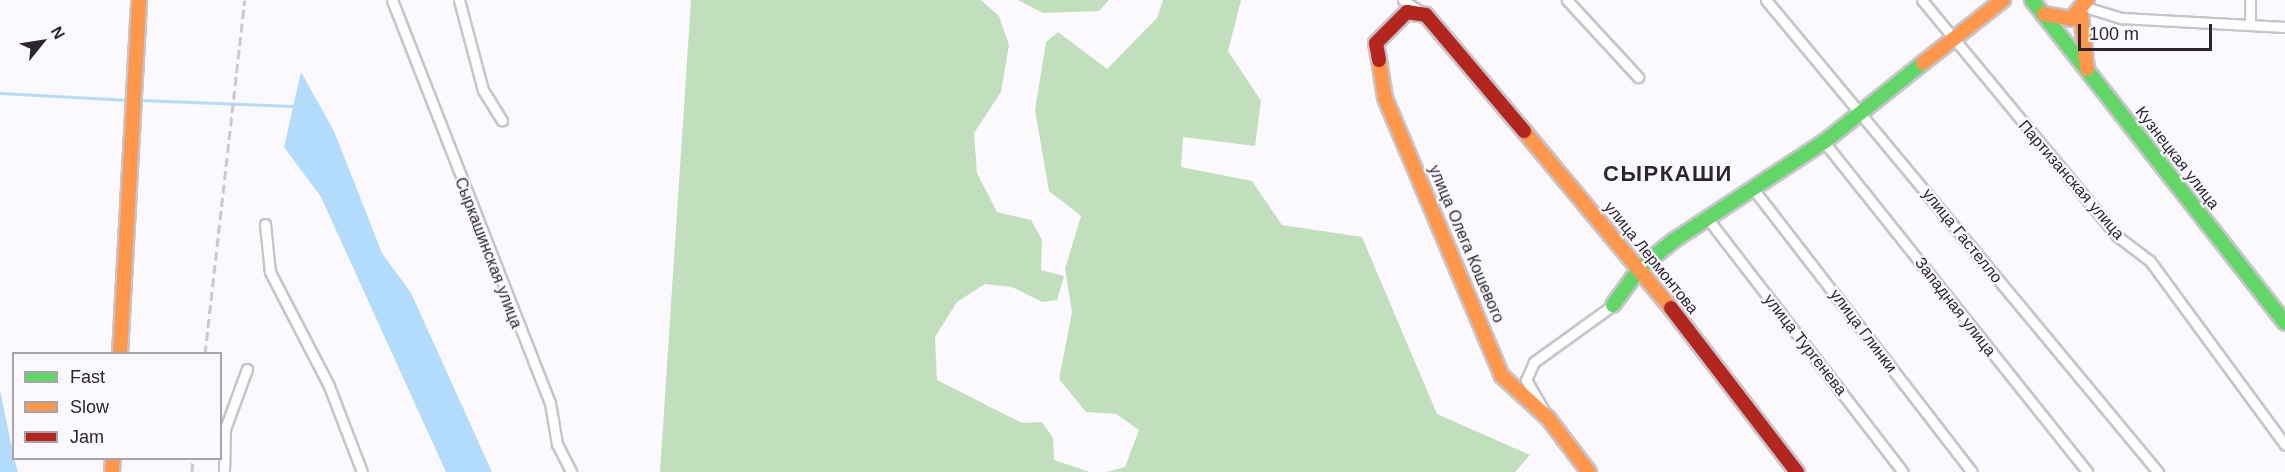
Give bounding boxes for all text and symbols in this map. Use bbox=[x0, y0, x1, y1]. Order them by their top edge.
north arrow bbox=[12, 12, 72, 72]
scale bar bbox=[2081, 12, 2214, 50]
text: N bbox=[48, 23, 68, 42]
text: 100 m bbox=[2089, 24, 2139, 44]
street label: Кузнецкая улица bbox=[2131, 103, 2223, 213]
street label: Партизанская улица bbox=[2014, 116, 2128, 244]
district label: СЫРКАШИ bbox=[1603, 161, 1733, 187]
street label: улица Олега Кошевого bbox=[1424, 162, 1508, 326]
street label: Сыркашинская улица bbox=[450, 175, 526, 331]
street label: улица Гастелло bbox=[1918, 185, 2006, 287]
street label: улица Лермонтова bbox=[1600, 198, 1702, 318]
street label: Западная улица bbox=[1910, 254, 2000, 360]
street label: улица Глинки bbox=[1825, 286, 1901, 376]
street label: улица Тургенева bbox=[1759, 290, 1851, 400]
legend bbox=[12, 352, 222, 460]
text: Fast bbox=[70, 367, 105, 387]
text: Slow bbox=[70, 397, 109, 417]
text: Jam bbox=[70, 427, 104, 447]

